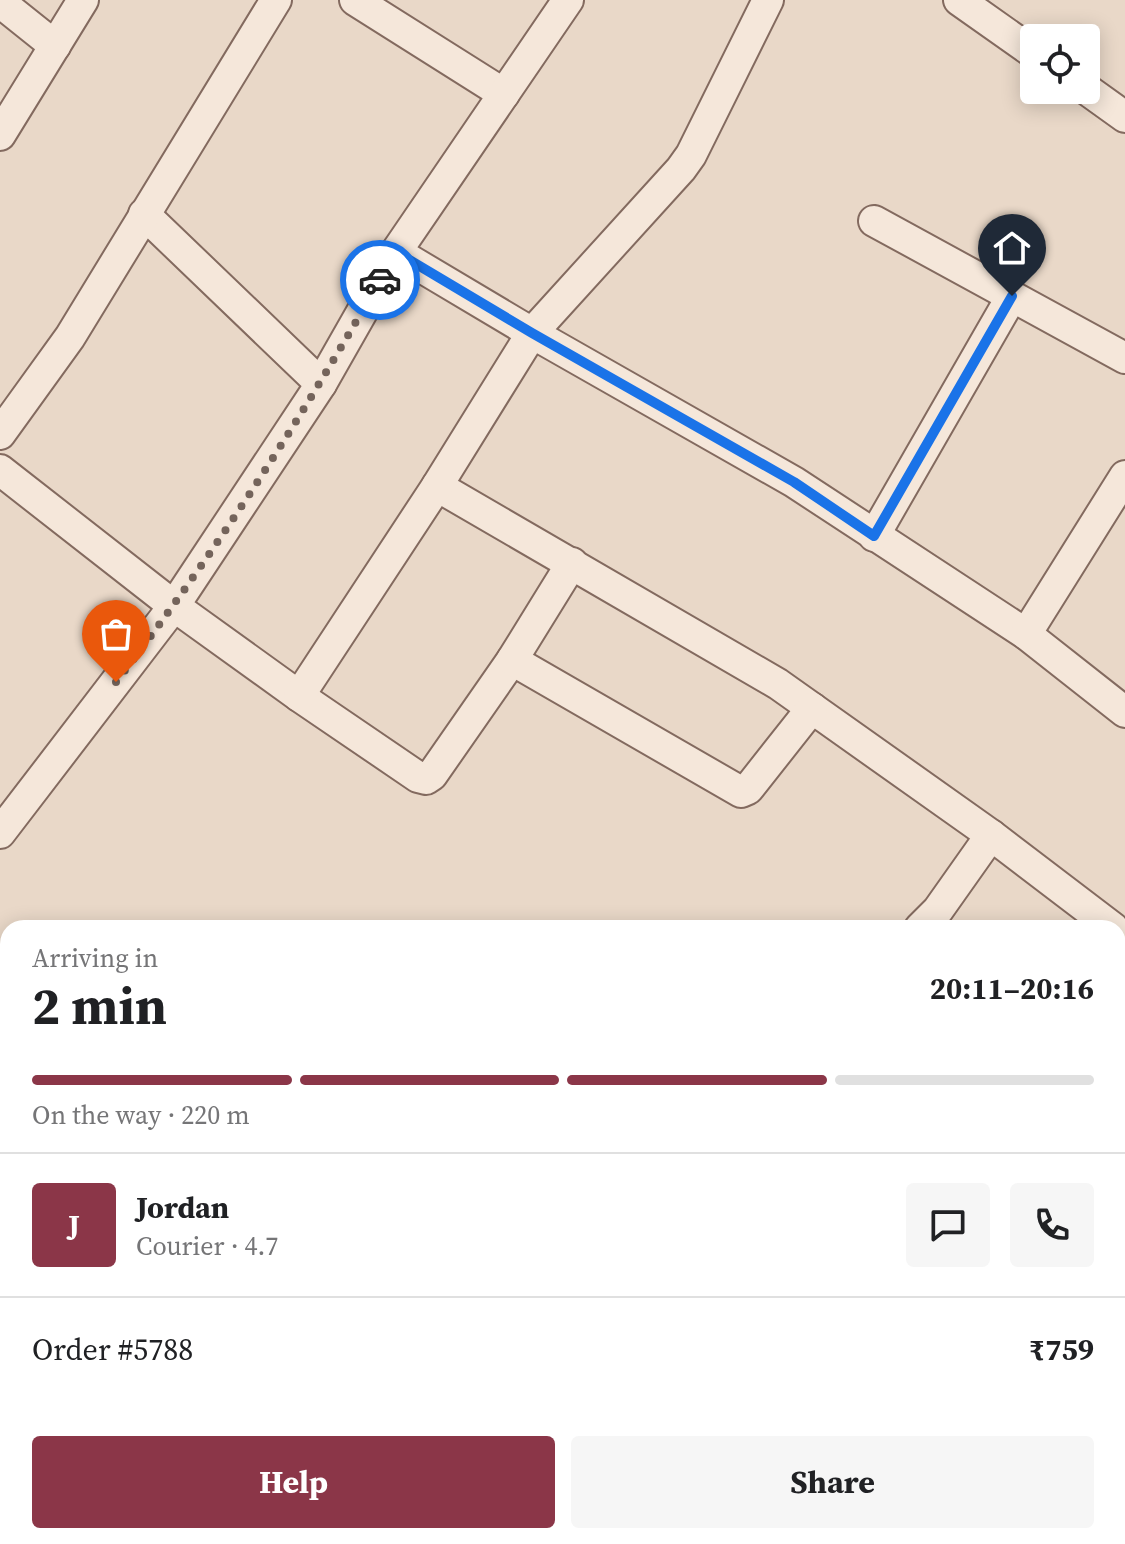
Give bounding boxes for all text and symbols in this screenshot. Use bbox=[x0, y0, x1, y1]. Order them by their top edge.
map controls bbox=[1020, 24, 1100, 104]
button: locate bbox=[1020, 24, 1100, 104]
pin bbox=[978, 214, 1046, 296]
icon: home bbox=[990, 226, 1034, 270]
courier bbox=[340, 240, 420, 320]
icon: car bbox=[358, 258, 402, 302]
pin bbox=[82, 600, 150, 682]
icon: bag bbox=[94, 612, 138, 656]
text: Arriving in bbox=[32, 940, 158, 976]
text: 20:11–20:16 bbox=[930, 968, 1094, 1009]
text: 2 min bbox=[32, 970, 167, 1041]
text: On the way · 220 m bbox=[32, 1097, 250, 1133]
button: chat bbox=[906, 1183, 990, 1267]
button: phone bbox=[1010, 1183, 1094, 1267]
text: Jordan bbox=[136, 1187, 229, 1228]
text: J bbox=[68, 1205, 80, 1246]
text: Courier · 4.7 bbox=[136, 1228, 278, 1264]
text: Order #5788 bbox=[32, 1329, 193, 1370]
text: ₹759 bbox=[1029, 1329, 1094, 1370]
button: Help bbox=[32, 1436, 555, 1528]
button: Share bbox=[571, 1436, 1094, 1528]

